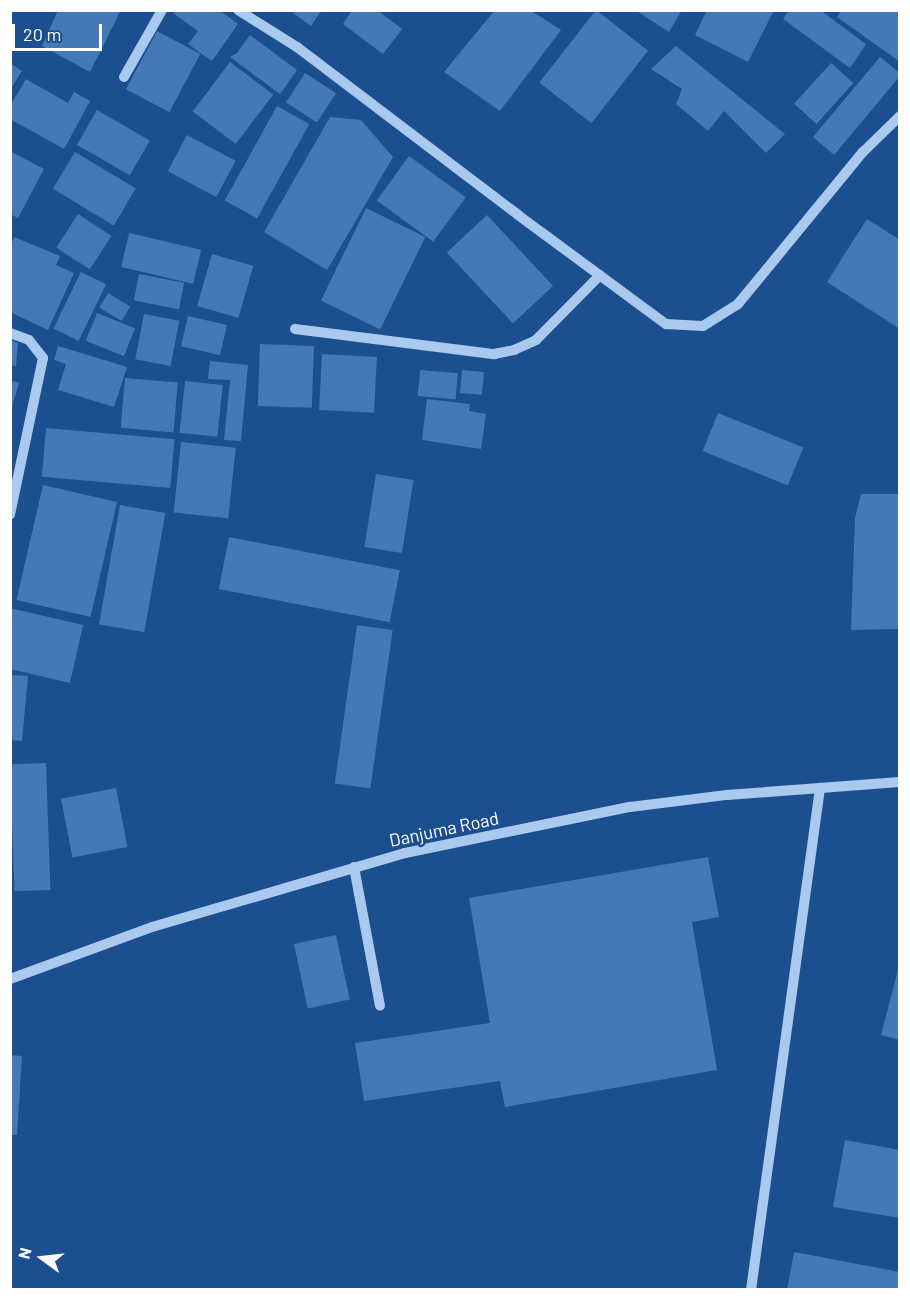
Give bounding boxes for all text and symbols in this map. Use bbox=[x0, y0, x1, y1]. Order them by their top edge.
scale bar bbox=[15, 12, 105, 50]
text: 20 m bbox=[23, 23, 61, 45]
street label: Danjuma Road bbox=[387, 807, 501, 851]
north arrow bbox=[12, 1228, 72, 1288]
text: N bbox=[14, 1246, 35, 1261]

